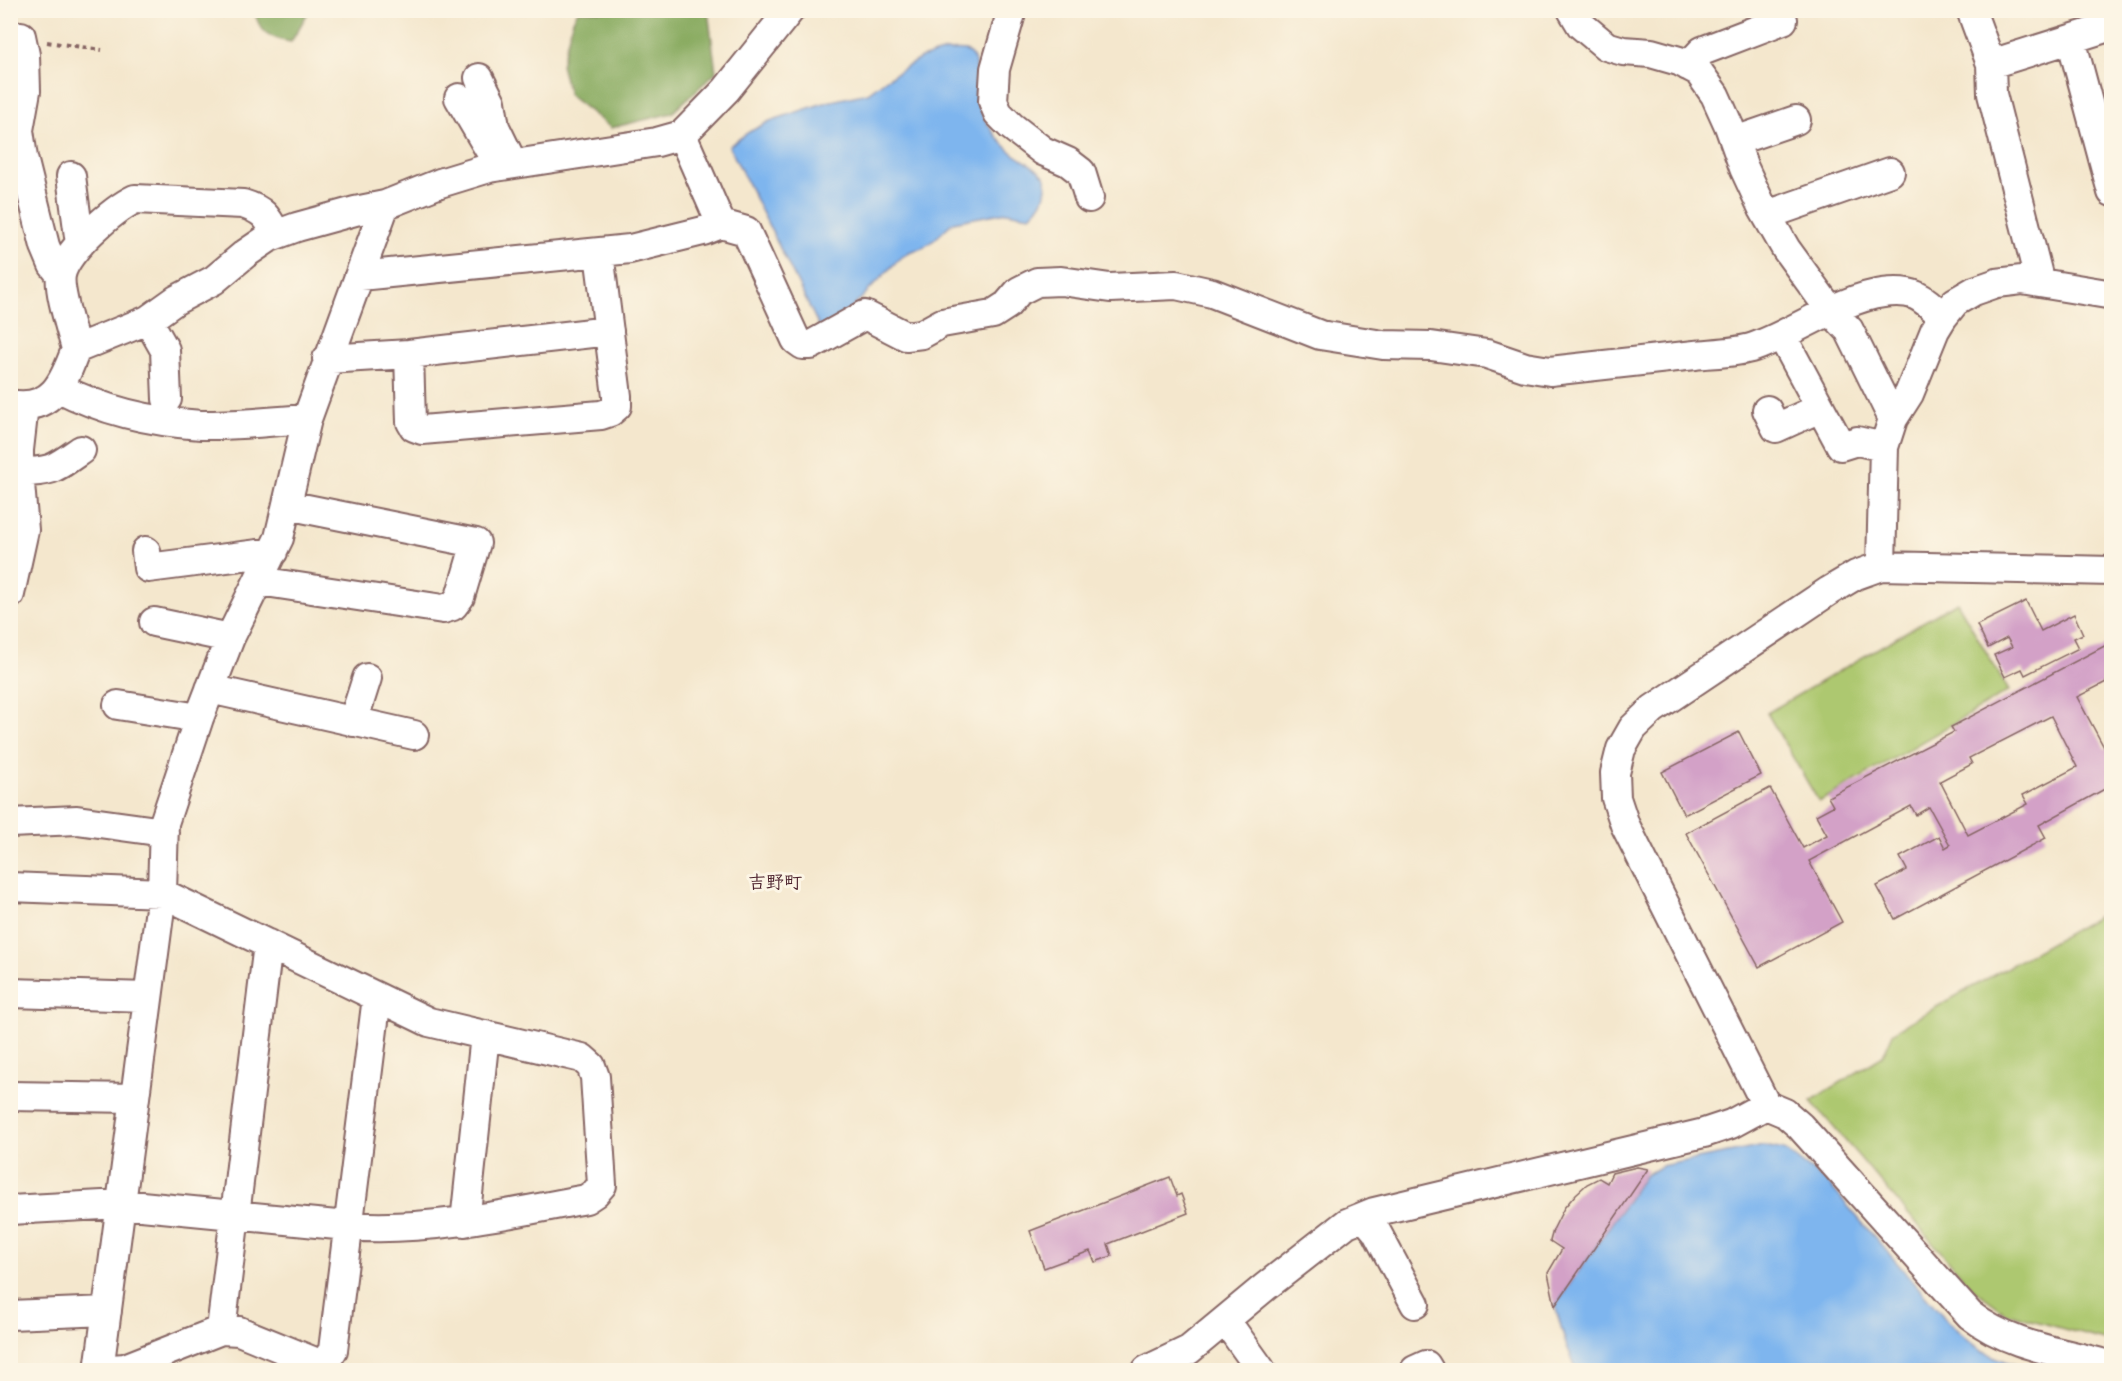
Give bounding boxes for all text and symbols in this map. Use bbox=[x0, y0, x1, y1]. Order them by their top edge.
district label: 吉野町 bbox=[748, 867, 802, 894]

